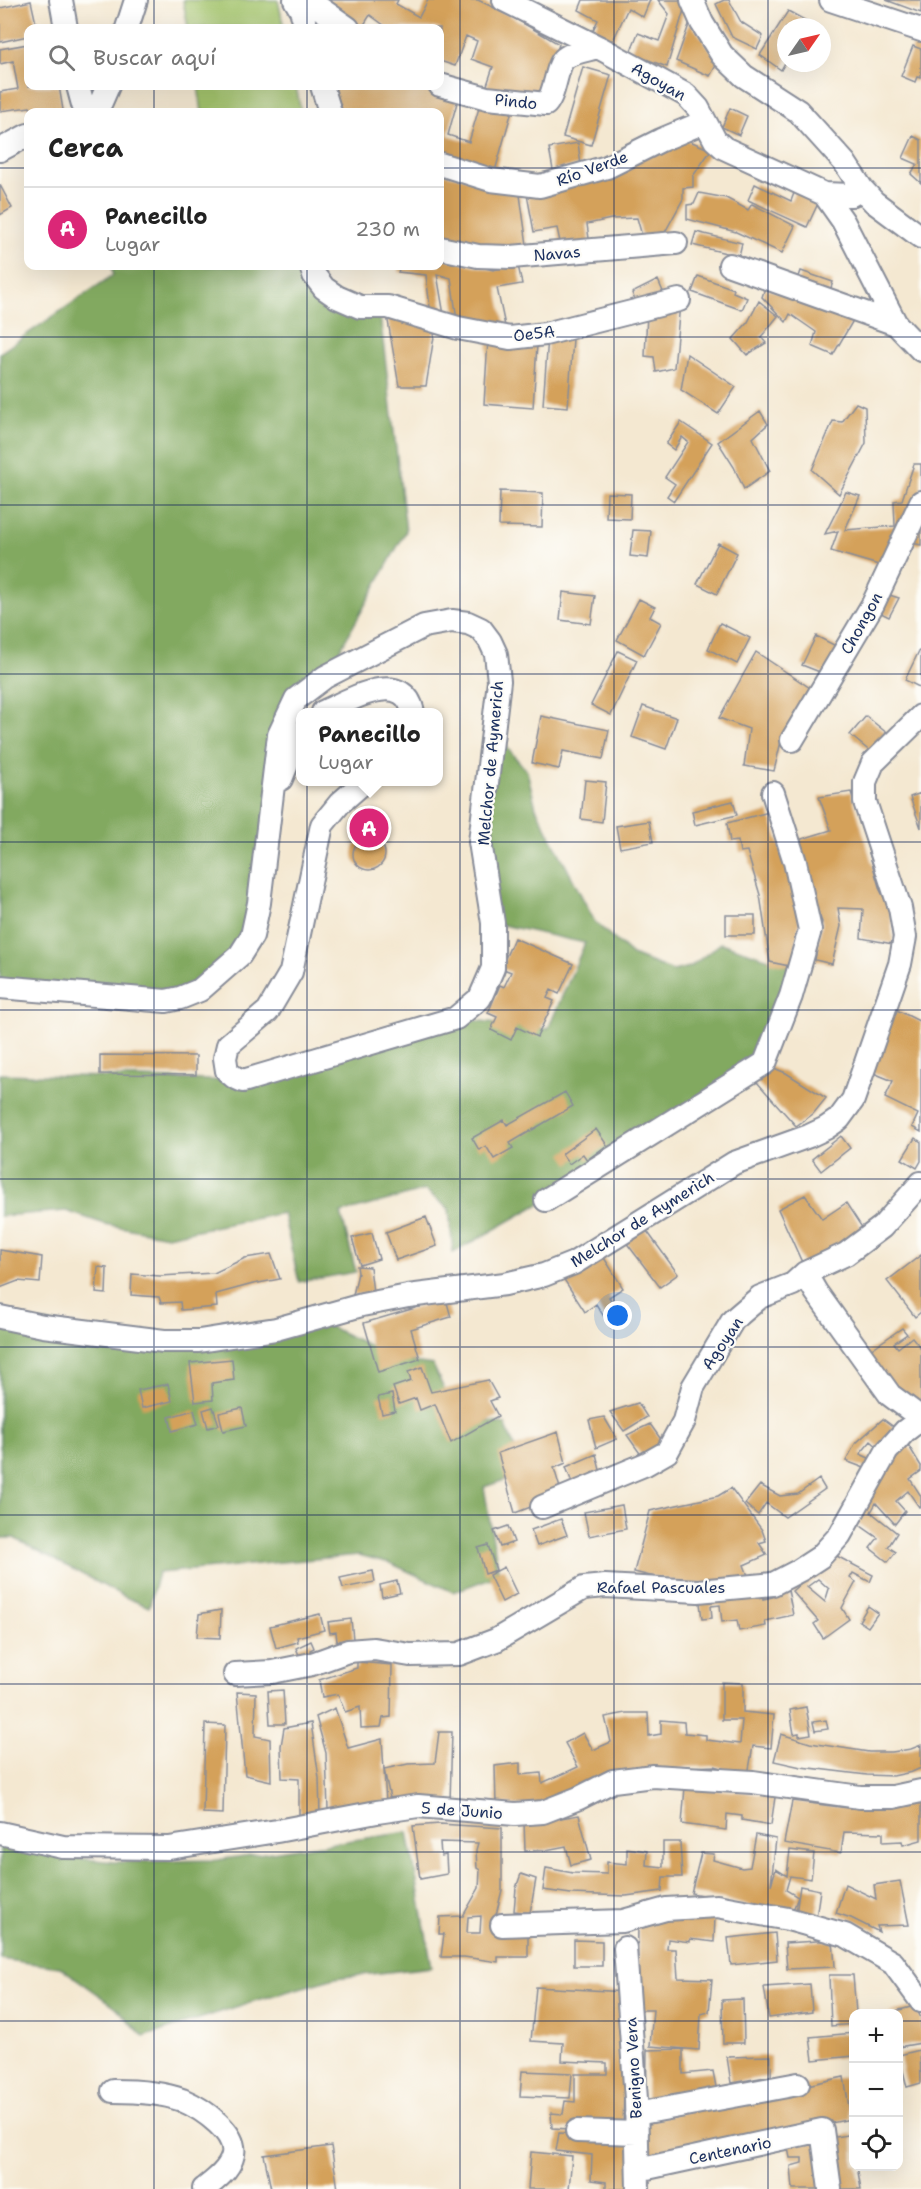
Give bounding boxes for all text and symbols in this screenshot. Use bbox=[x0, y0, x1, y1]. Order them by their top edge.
north arrow bbox=[777, 18, 831, 72]
search box bbox=[24, 24, 444, 90]
icon: search bbox=[45, 41, 78, 74]
text: Buscar aquí bbox=[93, 43, 216, 72]
street label: Agoyan bbox=[628, 57, 690, 106]
street label: Pindo bbox=[494, 89, 538, 114]
text: Cerca bbox=[48, 130, 123, 165]
street label: Río Verde bbox=[554, 146, 631, 191]
text: Panecillo bbox=[105, 202, 208, 231]
text: A bbox=[60, 216, 75, 242]
text: 230 m bbox=[355, 216, 420, 242]
text: Lugar bbox=[105, 231, 161, 257]
street label: Navas bbox=[532, 241, 582, 266]
street label: Oe5A bbox=[512, 321, 556, 346]
street label: Chongon bbox=[836, 588, 887, 658]
street label: Melchor de Aymerich bbox=[473, 680, 508, 847]
popup bbox=[296, 708, 443, 786]
text: Panecillo bbox=[318, 720, 421, 749]
text: Lugar bbox=[318, 749, 374, 775]
pin: A bbox=[350, 806, 388, 850]
street label: Melchor de Aymerich bbox=[566, 1167, 718, 1272]
your location bbox=[603, 1301, 632, 1330]
street label: Agoyan bbox=[697, 1312, 748, 1374]
street label: Rafael Pascuales bbox=[597, 1577, 725, 1598]
street label: 5 de Junio bbox=[420, 1797, 504, 1824]
map controls bbox=[849, 2009, 903, 2171]
button: + bbox=[849, 2009, 903, 2063]
street label: Benigno Vera bbox=[620, 2017, 647, 2119]
button: − bbox=[849, 2063, 903, 2117]
button: locate bbox=[849, 2117, 903, 2171]
street label: Centenario bbox=[687, 2131, 773, 2169]

